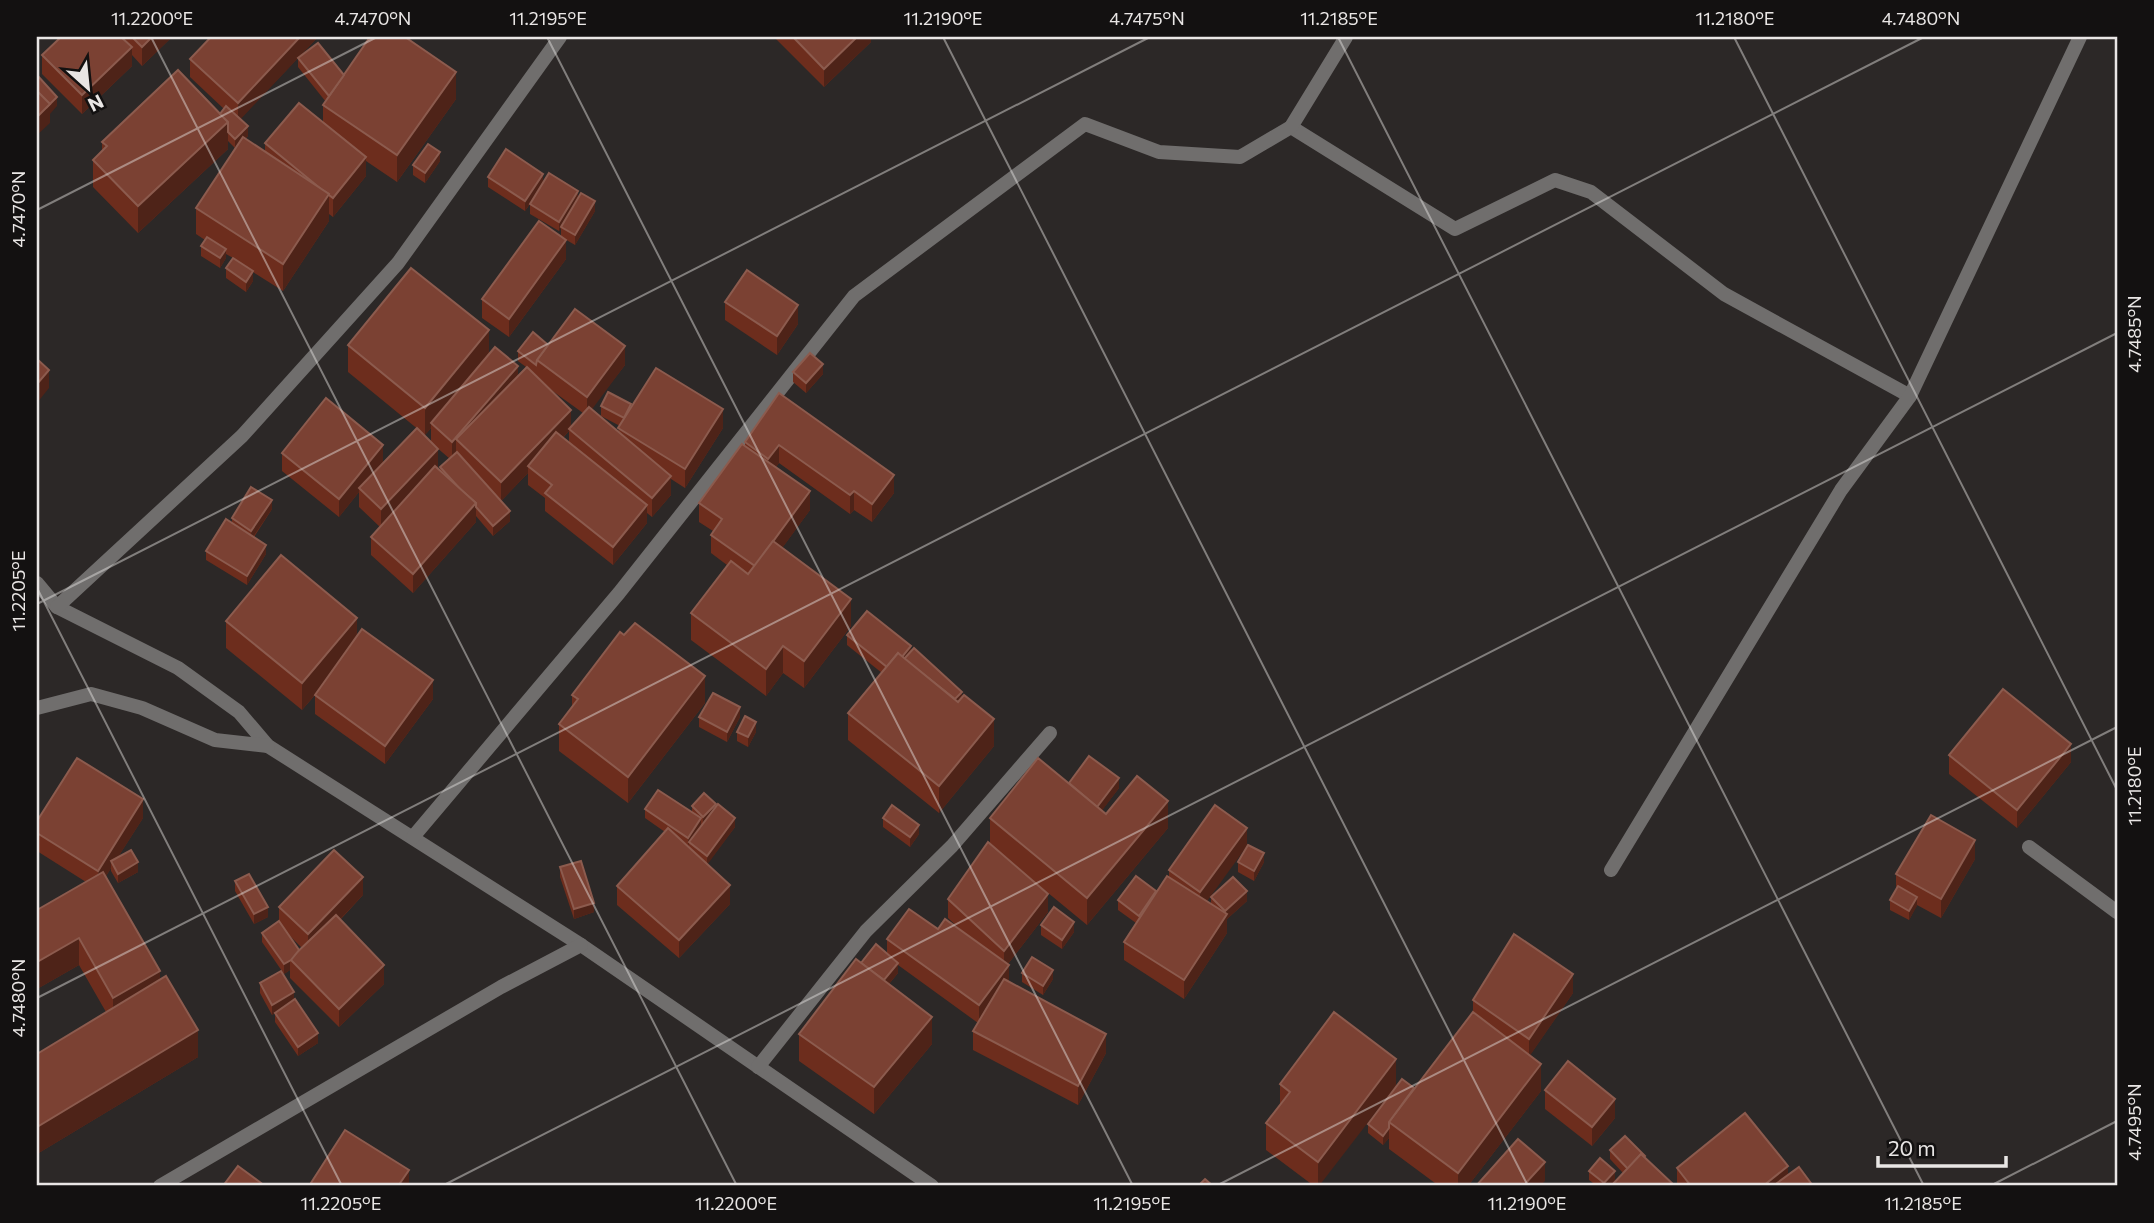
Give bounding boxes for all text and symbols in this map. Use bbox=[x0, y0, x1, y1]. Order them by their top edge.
text: 11.2200°E bbox=[111, 7, 193, 29]
text: 4.7470°N bbox=[335, 7, 411, 29]
text: 11.2195°E bbox=[509, 7, 587, 29]
text: 11.2190°E bbox=[903, 7, 983, 29]
text: 4.7475°N bbox=[1109, 7, 1185, 29]
text: 11.2185°E bbox=[1300, 7, 1378, 29]
text: 11.2180°E bbox=[1695, 7, 1775, 29]
text: 4.7480°N bbox=[1882, 7, 1960, 29]
north arrow bbox=[52, 52, 122, 122]
text: N bbox=[84, 90, 108, 117]
text: 4.7470°N bbox=[7, 171, 29, 247]
text: 4.7485°N bbox=[2123, 295, 2145, 373]
text: 11.2205°E bbox=[7, 551, 29, 631]
text: 11.2180°E bbox=[2123, 746, 2145, 826]
text: 4.7480°N bbox=[7, 959, 29, 1037]
text: 4.7495°N bbox=[2123, 1083, 2145, 1161]
scale bar bbox=[1878, 1125, 2005, 1169]
text: 20 m bbox=[1888, 1135, 1936, 1160]
text: 11.2205°E bbox=[301, 1192, 381, 1214]
text: 11.2200°E bbox=[695, 1192, 777, 1214]
text: 11.2195°E bbox=[1093, 1192, 1171, 1214]
text: 11.2190°E bbox=[1487, 1192, 1567, 1214]
text: 11.2185°E bbox=[1884, 1192, 1962, 1214]

